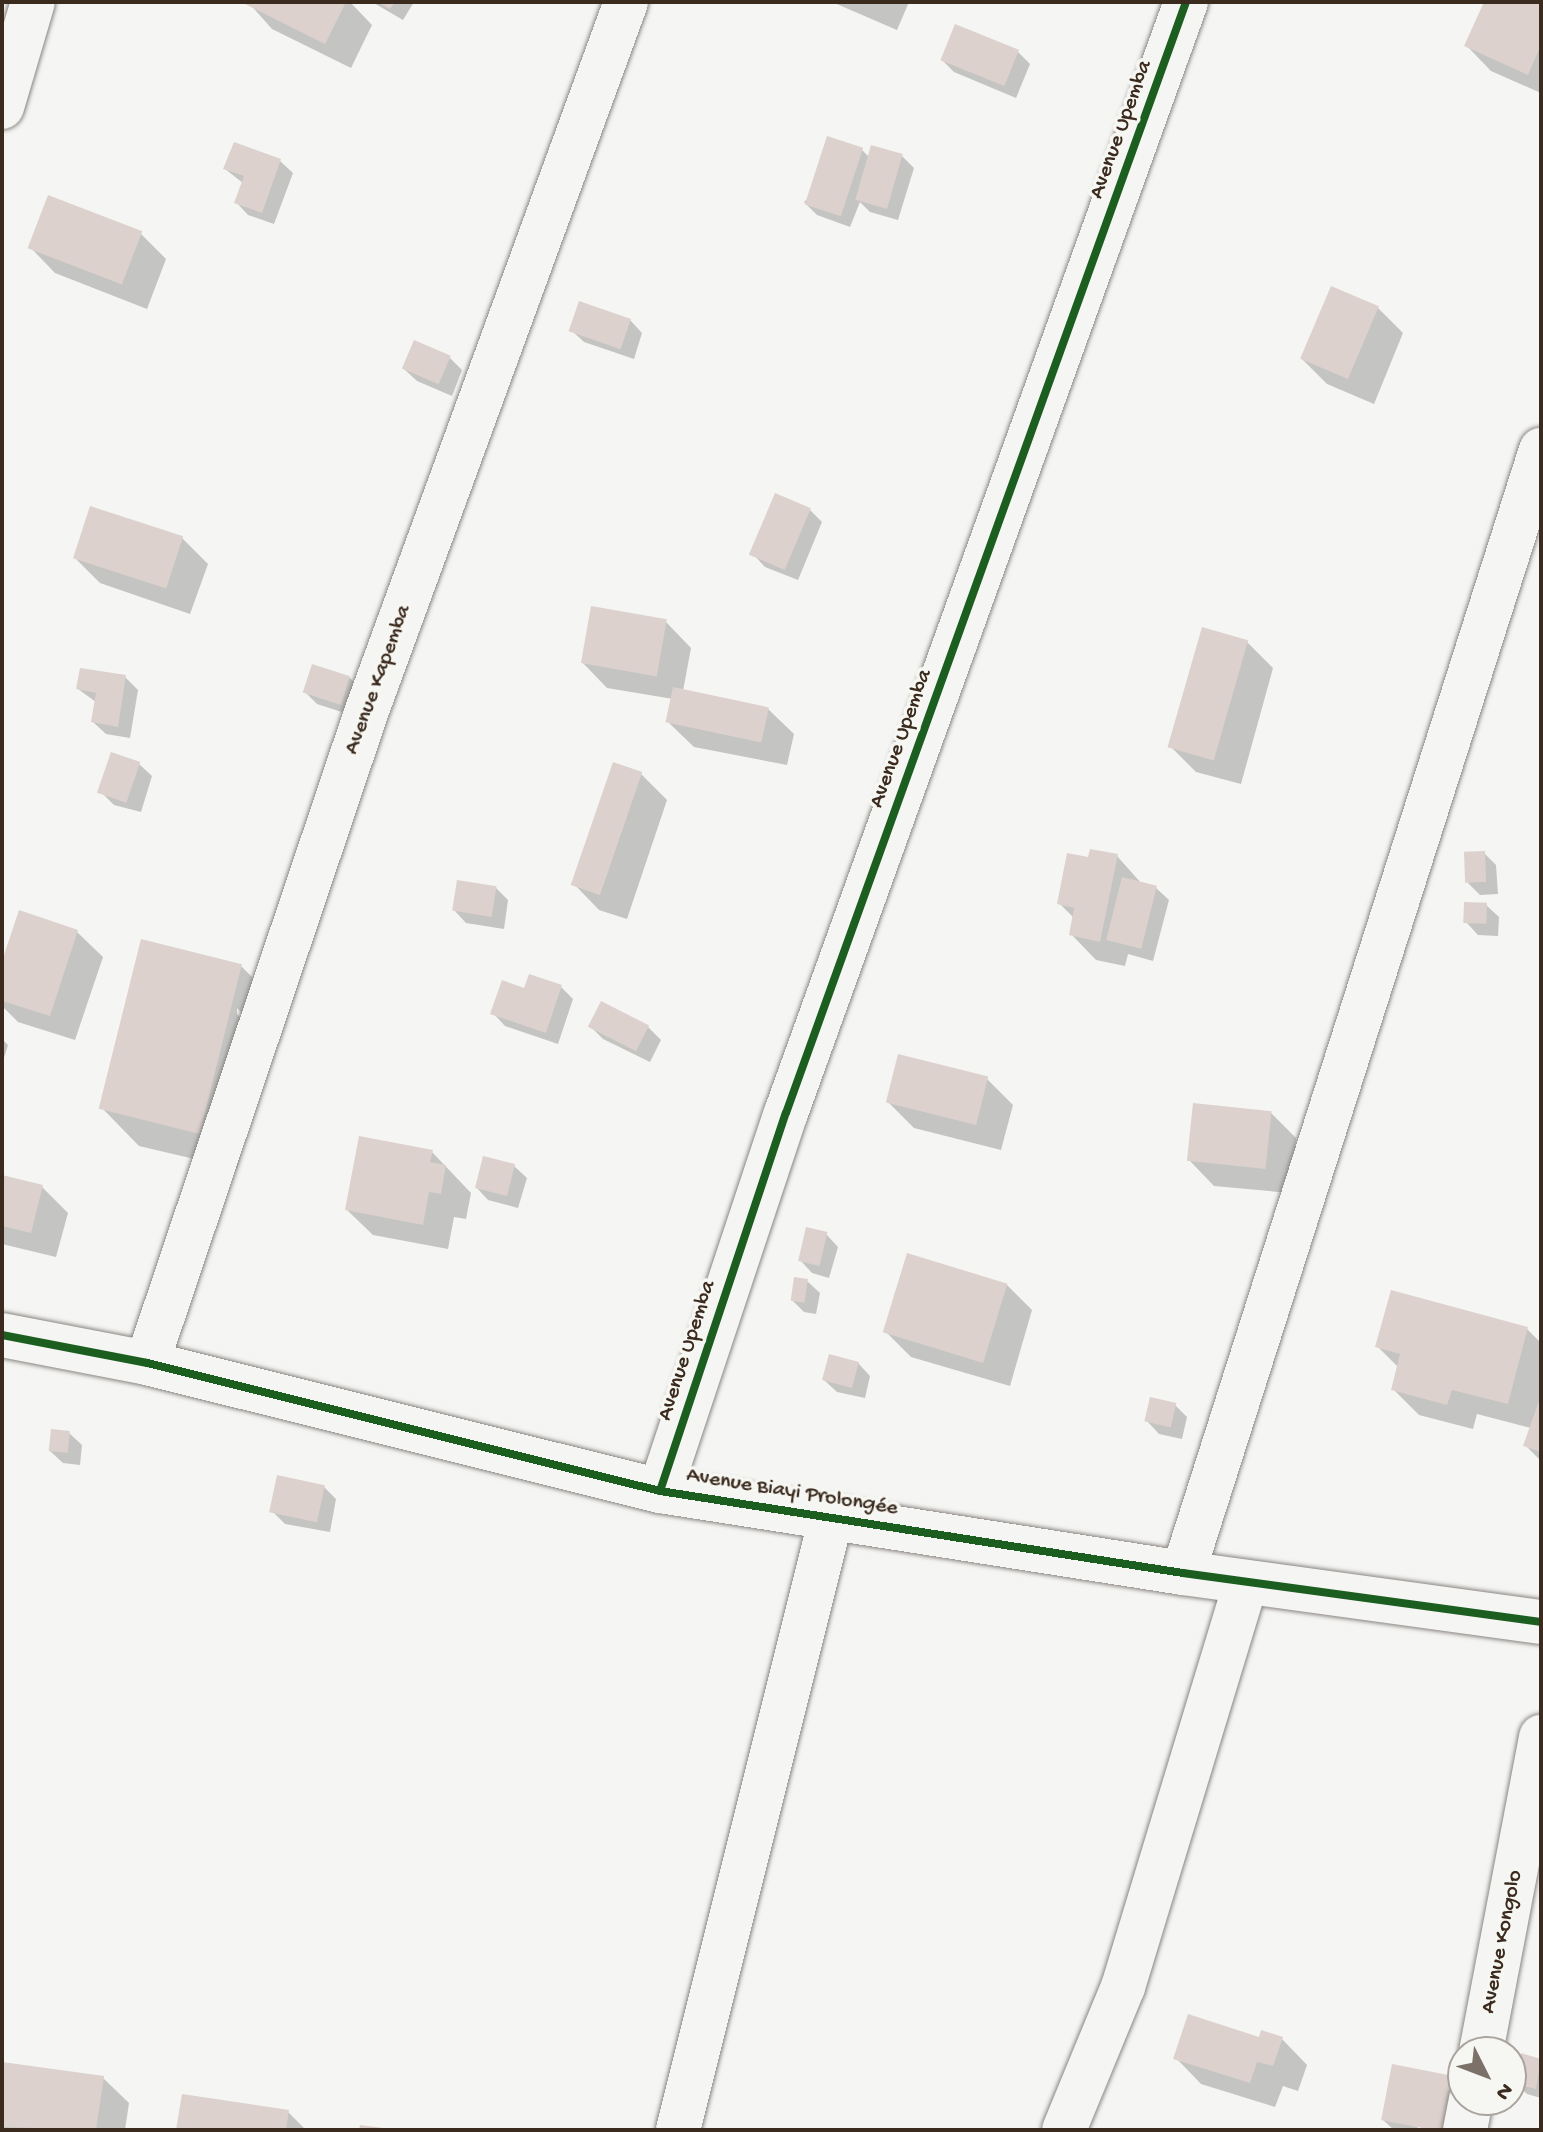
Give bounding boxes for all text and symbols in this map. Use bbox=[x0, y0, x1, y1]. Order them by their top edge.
street label: Avenue Upemba bbox=[1085, 57, 1159, 203]
street label: Avenue Kapemba bbox=[340, 602, 418, 758]
street label: Avenue Upemba bbox=[865, 666, 939, 812]
street label: Avenue Upemba bbox=[653, 1278, 723, 1424]
street label: Avenue Biayi Prolongée bbox=[684, 1463, 900, 1523]
street label: Avenue Kongolo bbox=[1476, 1868, 1530, 2016]
north arrow bbox=[1447, 2036, 1527, 2116]
text: N bbox=[1489, 2077, 1518, 2105]

